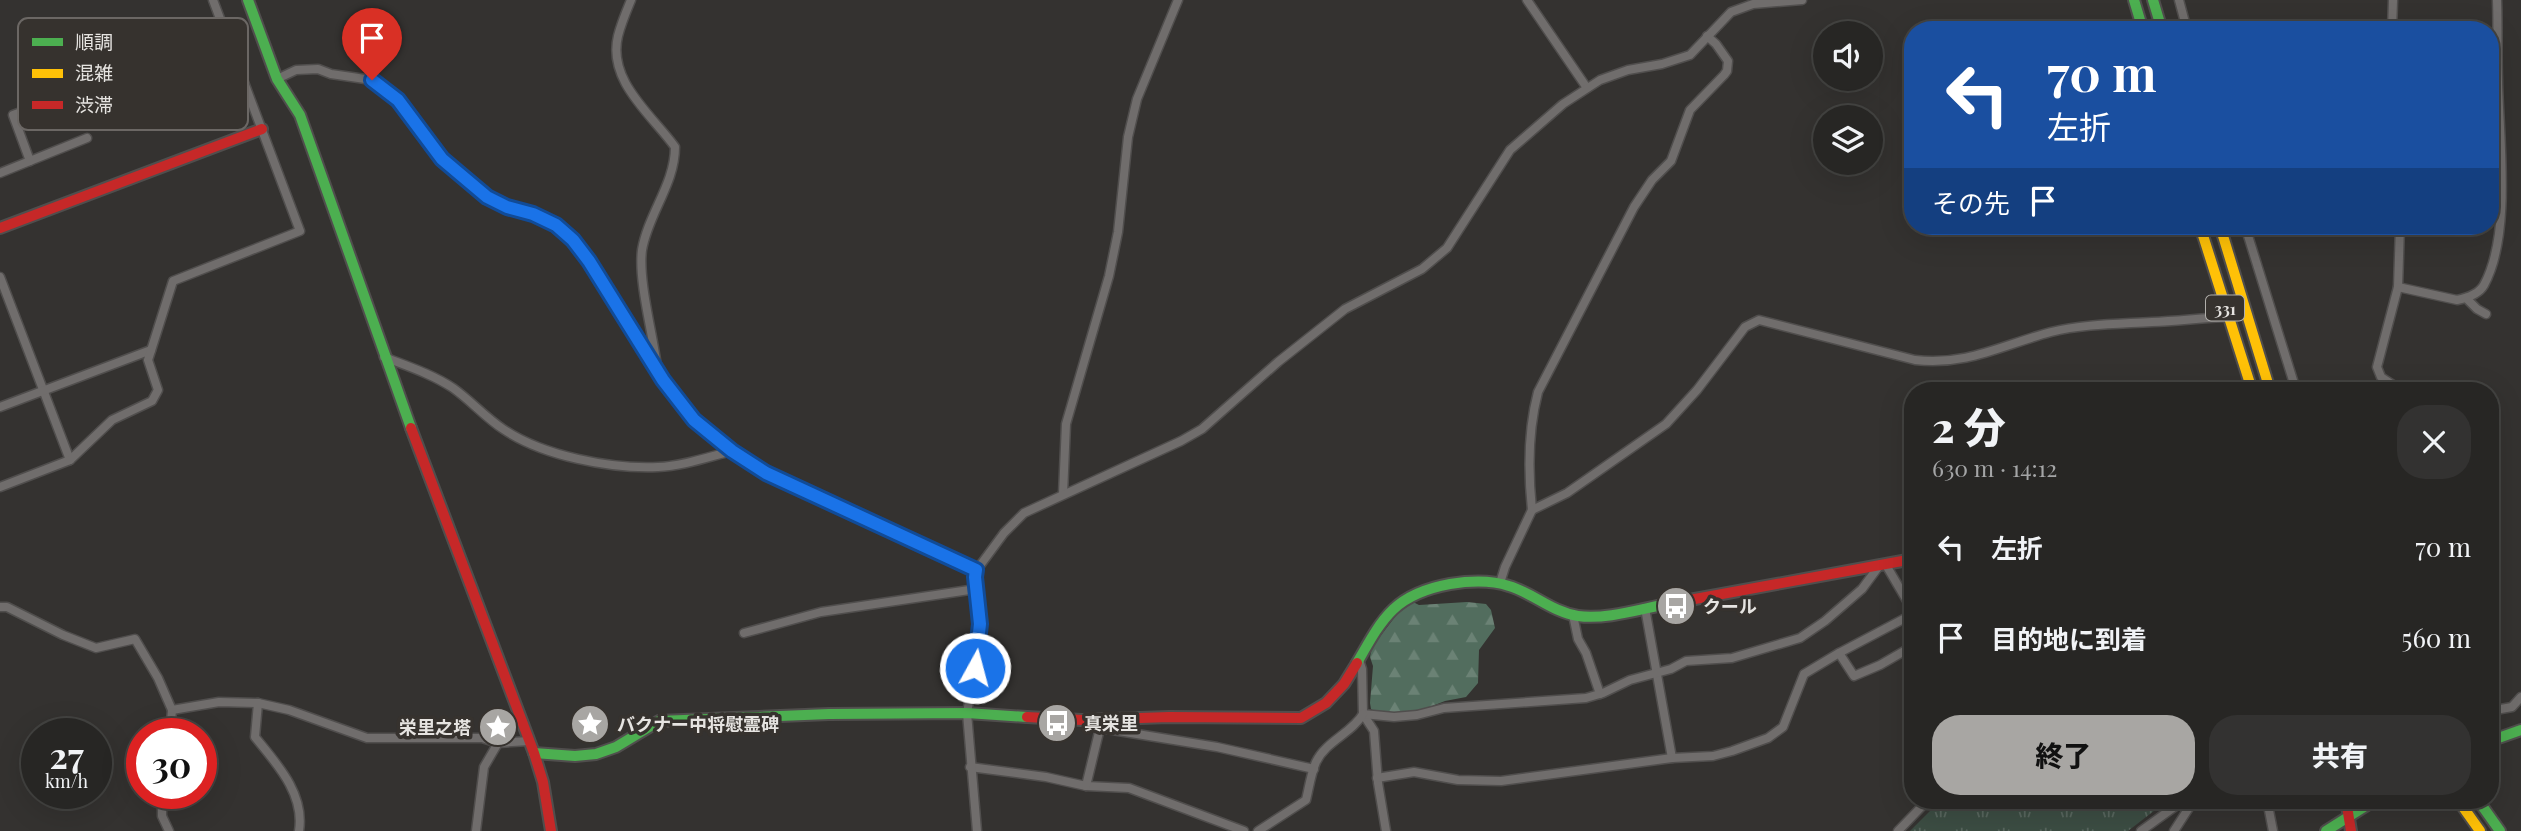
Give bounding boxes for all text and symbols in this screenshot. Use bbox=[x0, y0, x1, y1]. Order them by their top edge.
pin bbox=[342, 8, 402, 80]
legend bbox=[18, 18, 248, 130]
icon: arrive bbox=[353, 19, 391, 57]
map controls bbox=[1813, 21, 1883, 175]
button: sound bbox=[1813, 21, 1883, 91]
text: 順調 bbox=[75, 28, 113, 54]
text: 70 m bbox=[2047, 39, 2157, 104]
icon: left bbox=[1932, 49, 2023, 140]
text: 混雑 bbox=[75, 59, 113, 85]
text: 渋滞 bbox=[75, 91, 113, 117]
text: 左折 bbox=[2047, 104, 2111, 147]
button: layers bbox=[1813, 105, 1883, 175]
icon: arrive bbox=[2024, 182, 2062, 220]
text: その先 bbox=[1932, 185, 2010, 220]
road number: 331 bbox=[2206, 296, 2244, 320]
text: 2 分 bbox=[1932, 398, 2006, 454]
button: close bbox=[2397, 405, 2471, 479]
text: 630 m · 14:12 bbox=[1932, 452, 2057, 483]
icon: left bbox=[1932, 528, 1970, 566]
text: 70 m bbox=[2415, 529, 2471, 564]
text: 左折 bbox=[1991, 530, 2043, 565]
bus stop icon: クール bbox=[1655, 585, 1697, 627]
place label: クール bbox=[1703, 594, 1757, 618]
icon: arrive bbox=[1932, 619, 1970, 657]
text: 560 m bbox=[2402, 620, 2471, 655]
text: 目的地に到着 bbox=[1991, 621, 2147, 656]
position arrow bbox=[938, 631, 1012, 705]
bus stop icon: 真栄里 bbox=[1036, 702, 1078, 744]
place icon: バクナー中将慰霊碑 bbox=[569, 703, 611, 745]
place icon: 栄里之塔 bbox=[477, 706, 519, 748]
place label: 真栄里 bbox=[1084, 711, 1138, 735]
place label: バクナー中将慰霊碑 bbox=[617, 712, 779, 736]
place label: 栄里之塔 bbox=[399, 715, 471, 739]
button: 終了 bbox=[1932, 715, 2195, 795]
button: 共有 bbox=[2209, 715, 2471, 795]
speed limit sign: 30 bbox=[126, 718, 217, 809]
text: 27 bbox=[49, 731, 84, 778]
text: km/h bbox=[45, 769, 88, 793]

